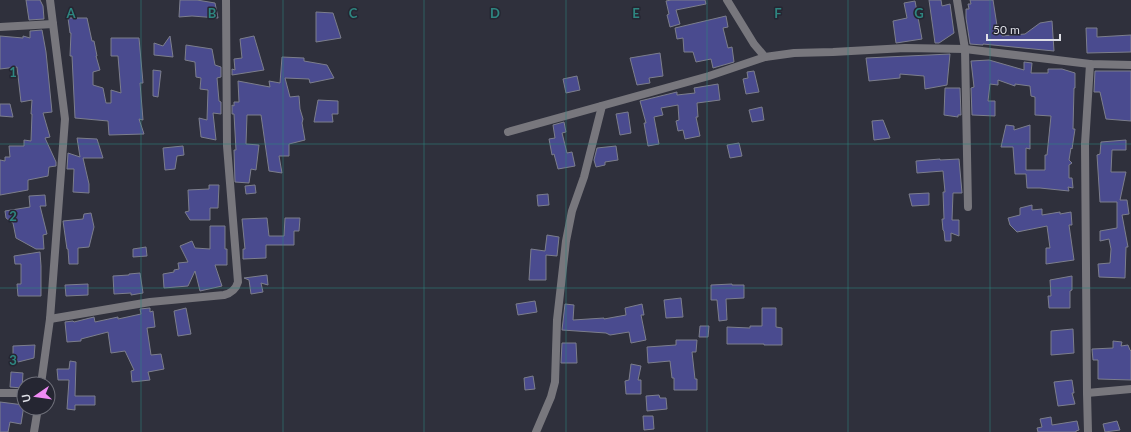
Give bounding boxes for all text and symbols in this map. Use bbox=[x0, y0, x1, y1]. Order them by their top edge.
text: A bbox=[65, 5, 76, 21]
text: B bbox=[208, 5, 217, 21]
text: C bbox=[349, 5, 358, 21]
text: D bbox=[490, 5, 500, 21]
text: E bbox=[632, 5, 640, 21]
text: F bbox=[774, 5, 782, 21]
text: G bbox=[914, 5, 924, 21]
scale bar bbox=[987, 16, 1060, 42]
text: 50 m bbox=[993, 22, 1020, 37]
text: 1 bbox=[9, 64, 17, 80]
text: 2 bbox=[9, 208, 17, 224]
text: 3 bbox=[9, 352, 17, 368]
north arrow bbox=[16, 376, 56, 416]
text: U bbox=[19, 393, 33, 404]

